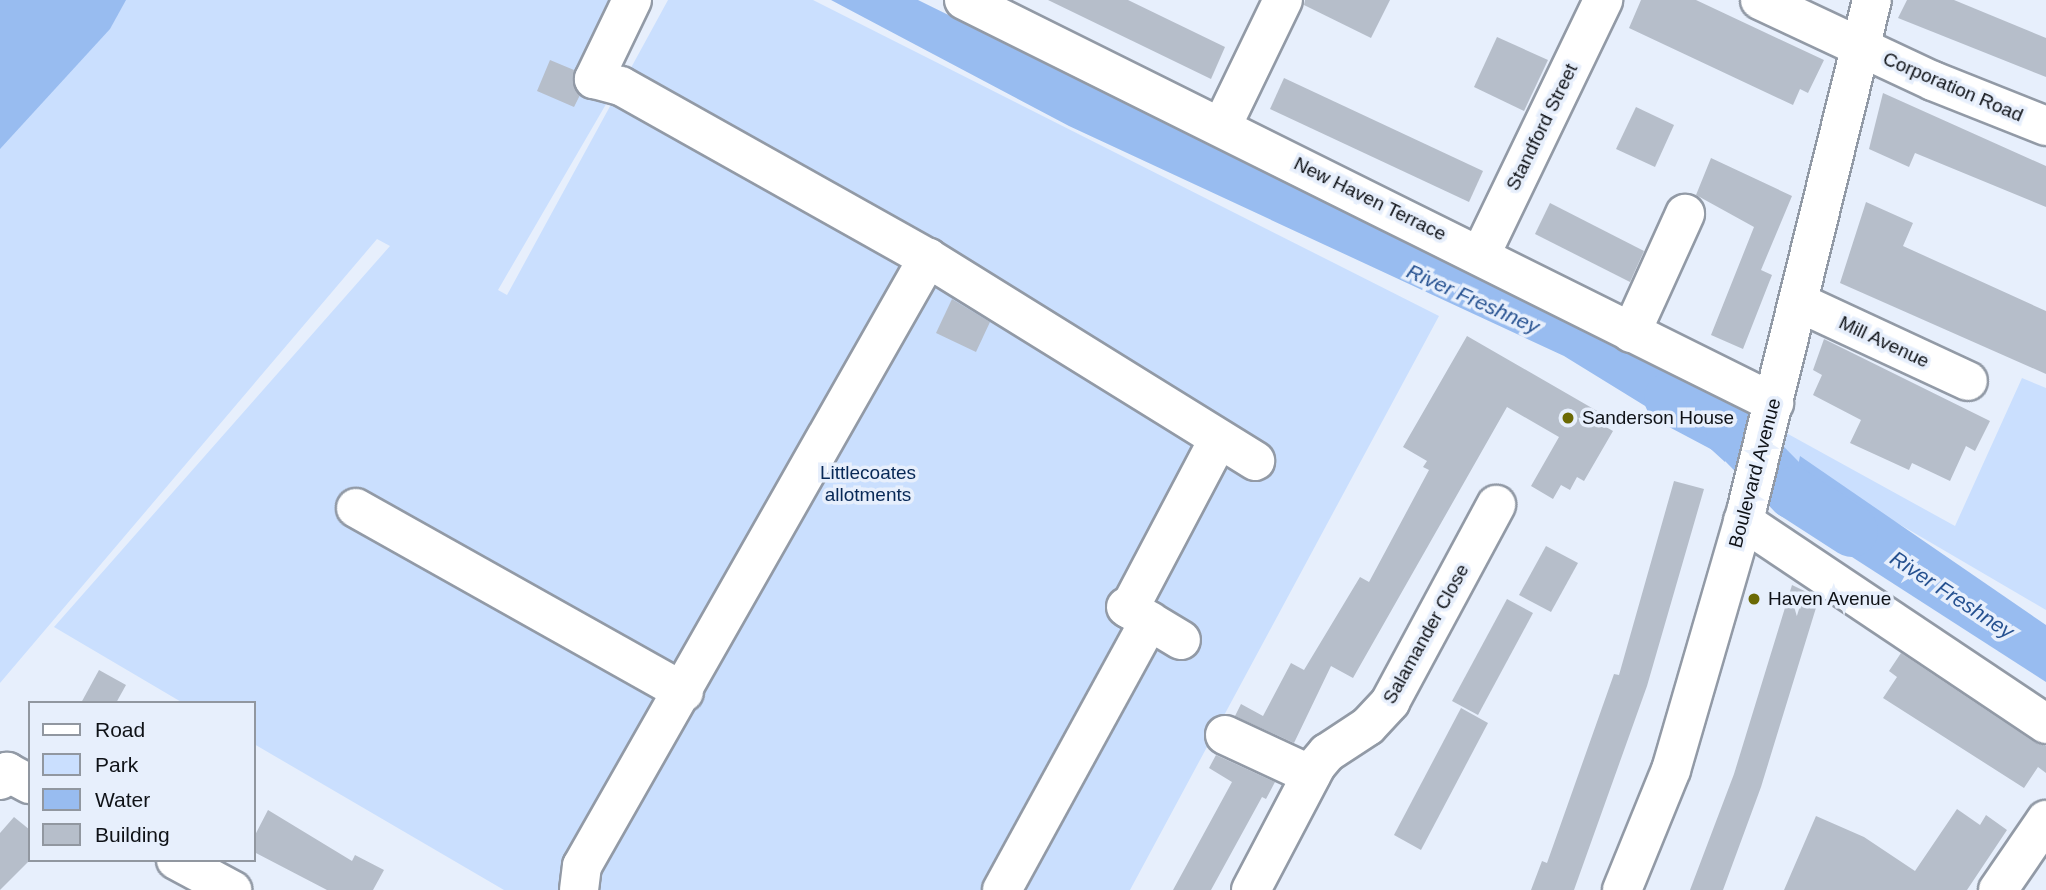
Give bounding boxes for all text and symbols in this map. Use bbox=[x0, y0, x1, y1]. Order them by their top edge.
street label: Corporation Road bbox=[1880, 47, 2026, 127]
street label: Standford Street bbox=[1501, 60, 1583, 194]
street label: New Haven Terrace bbox=[1290, 152, 1450, 246]
water label: River Freshney bbox=[1403, 259, 1543, 339]
street label: Mill Avenue bbox=[1835, 311, 1933, 373]
street label: Boulevard Avenue bbox=[1724, 395, 1786, 551]
place label: Sanderson House bbox=[1582, 407, 1734, 429]
marker: Sanderson House bbox=[1560, 410, 1576, 426]
park label: Littlecoates allotments bbox=[820, 462, 916, 506]
water label: River Freshney bbox=[1885, 546, 2019, 644]
street label: Salamander Close bbox=[1378, 560, 1474, 708]
place label: Haven Avenue bbox=[1768, 588, 1892, 610]
marker: Haven Avenue bbox=[1746, 591, 1762, 607]
legend bbox=[28, 701, 256, 862]
text: Road bbox=[95, 718, 145, 741]
text: Park bbox=[95, 753, 138, 776]
text: Water bbox=[95, 788, 150, 811]
text: Building bbox=[95, 823, 170, 846]

